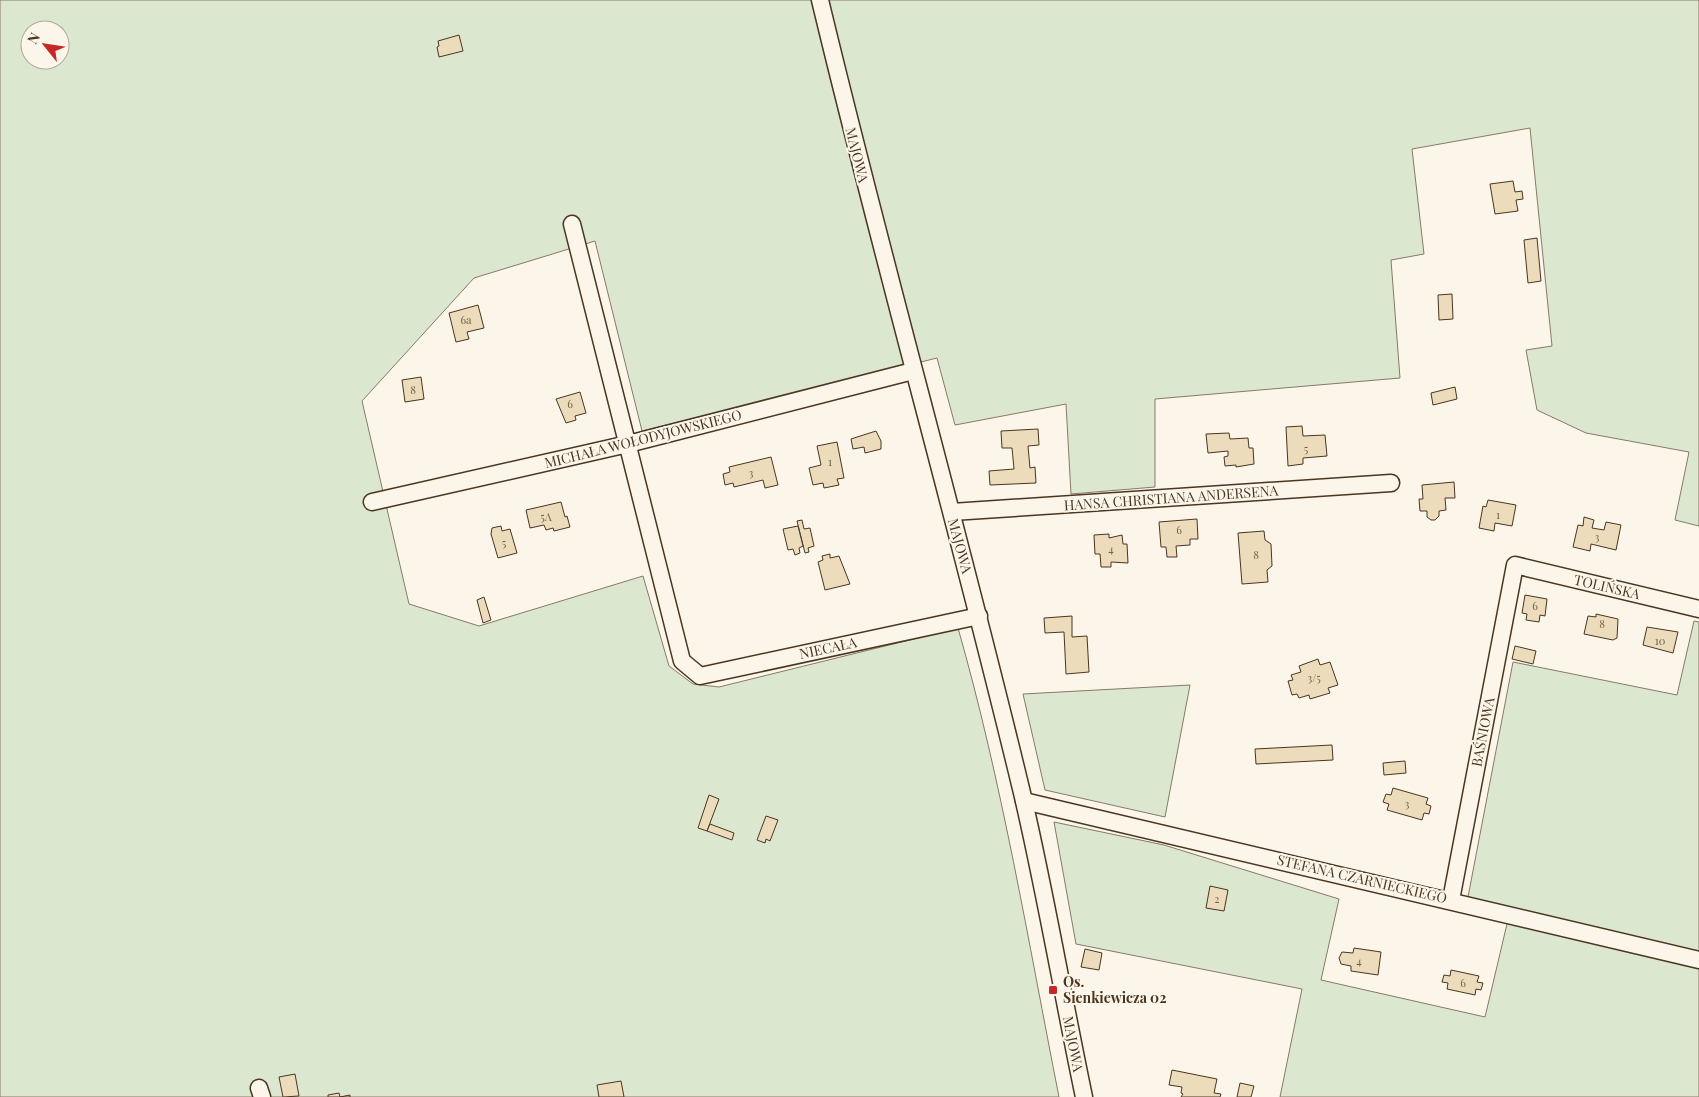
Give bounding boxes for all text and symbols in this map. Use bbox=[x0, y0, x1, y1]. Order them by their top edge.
north arrow bbox=[20, 20, 70, 70]
text: N bbox=[23, 29, 44, 47]
street label: MAJOWA bbox=[841, 125, 874, 185]
house number: 6a bbox=[460, 312, 472, 327]
house number: 8 bbox=[410, 382, 416, 397]
house number: 6 bbox=[567, 396, 573, 411]
street label: MICHAŁA WOŁODYJOWSKIEGO bbox=[542, 405, 743, 472]
house number: 5 bbox=[1304, 441, 1309, 456]
house number: 1 bbox=[828, 454, 832, 469]
house number: 3 bbox=[749, 465, 754, 480]
street label: HANSA CHRISTIANA ANDERSENA bbox=[1063, 481, 1279, 514]
house number: 1 bbox=[1496, 507, 1500, 522]
house number: 5A bbox=[540, 509, 552, 524]
street label: MAJOWA bbox=[944, 516, 977, 576]
house number: 6 bbox=[1176, 522, 1182, 537]
house number: 3 bbox=[1595, 529, 1600, 544]
house number: 5 bbox=[502, 535, 507, 550]
house number: 4 bbox=[1108, 541, 1114, 556]
house number: 8 bbox=[1253, 547, 1259, 562]
street label: TOLIŃSKA bbox=[1572, 570, 1642, 603]
house number: 6 bbox=[1532, 598, 1538, 613]
house number: 8 bbox=[1599, 616, 1605, 631]
street label: NIECAŁA bbox=[797, 632, 859, 663]
house number: 10 bbox=[1655, 633, 1666, 648]
house number: 3/5 bbox=[1307, 670, 1321, 685]
street label: BAŚNIOWA bbox=[1466, 695, 1499, 768]
house number: 3 bbox=[1405, 796, 1410, 811]
street label: STEFANA CZARNIECKIEGO bbox=[1275, 850, 1449, 907]
house number: 2 bbox=[1214, 891, 1220, 906]
house number: 4 bbox=[1356, 953, 1362, 968]
place label: Os. Sienkiewicza 02 bbox=[1063, 972, 1166, 1007]
house number: 6 bbox=[1460, 975, 1466, 990]
marker: Os. Sienkiewicza 02 bbox=[1047, 984, 1059, 996]
street label: MAJOWA bbox=[1059, 1014, 1088, 1074]

